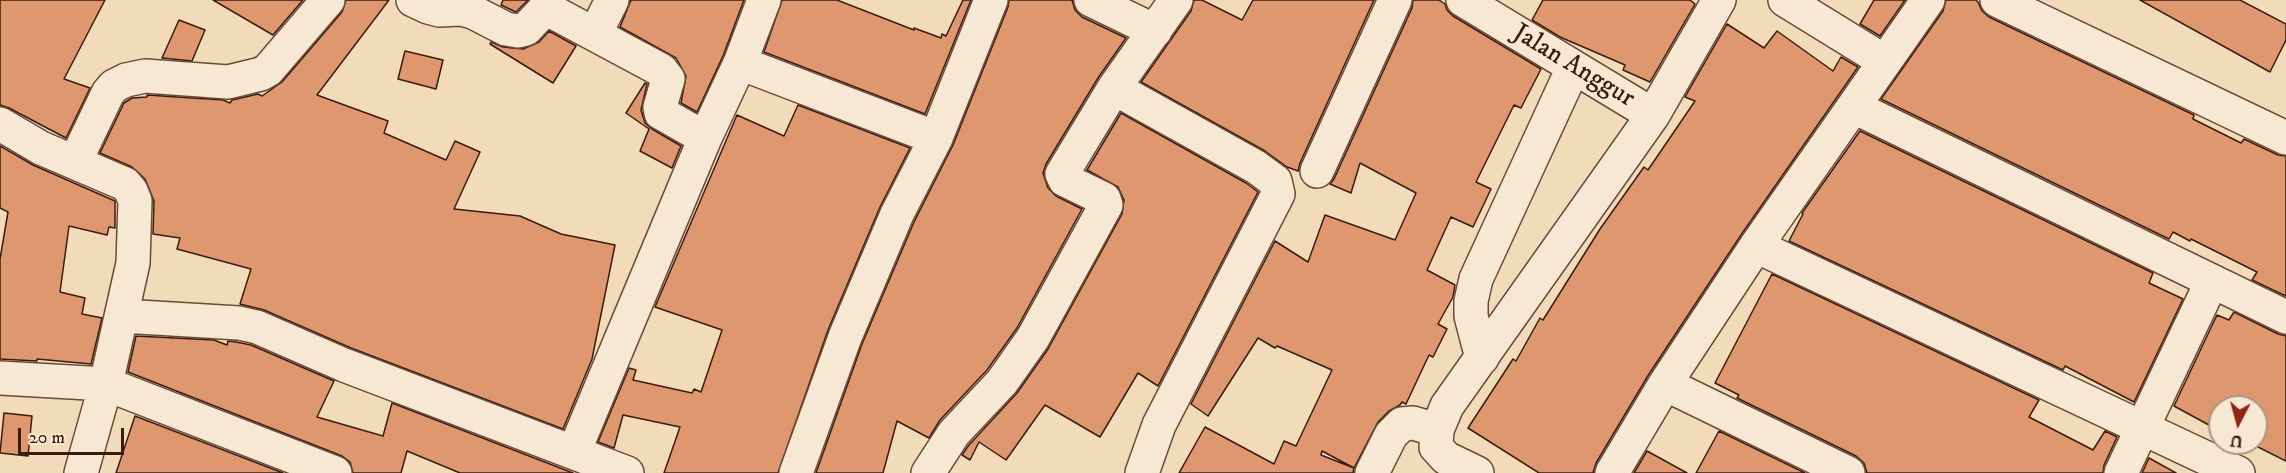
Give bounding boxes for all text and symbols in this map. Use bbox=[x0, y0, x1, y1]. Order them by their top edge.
street label: Jalan Anggur bbox=[1506, 18, 1640, 116]
north arrow bbox=[2208, 395, 2268, 455]
scale bar bbox=[21, 416, 128, 454]
text: 20 m bbox=[29, 427, 65, 449]
text: U bbox=[2229, 430, 2244, 452]

